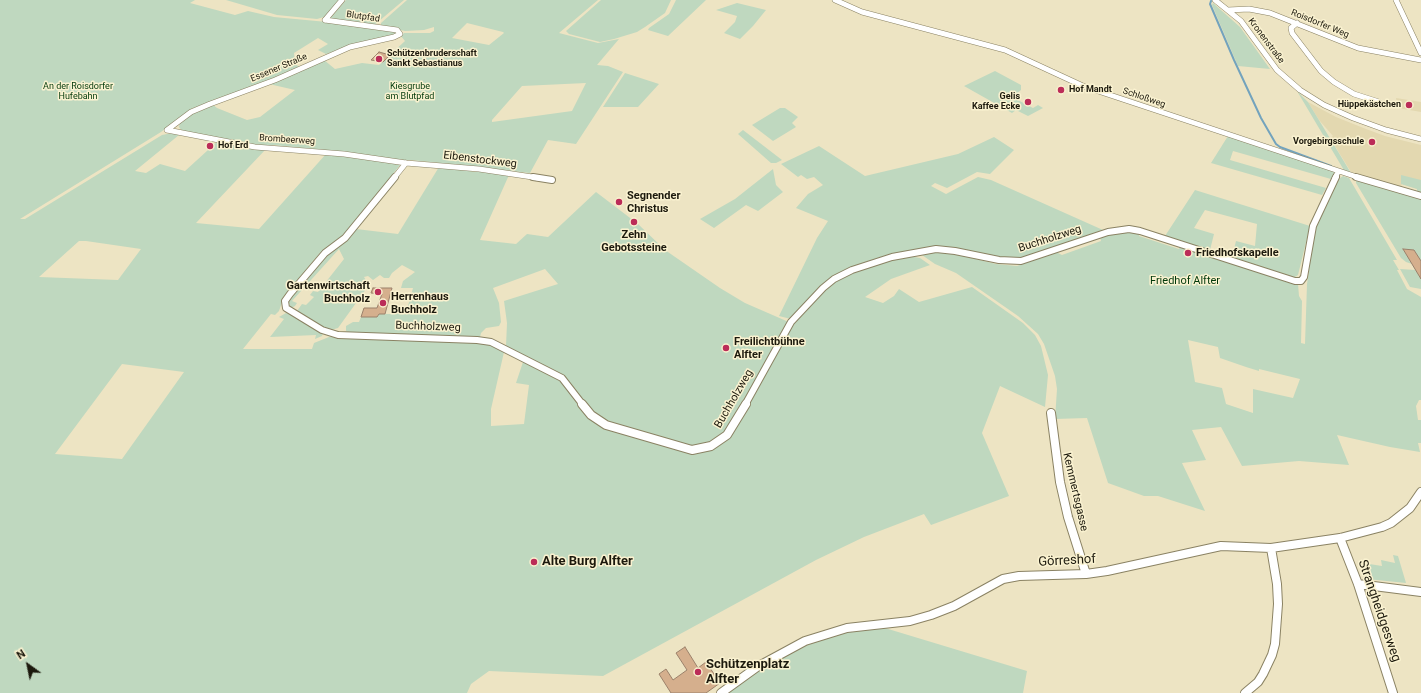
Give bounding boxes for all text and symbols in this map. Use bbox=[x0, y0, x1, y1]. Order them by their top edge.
street label: Roisdorfer Weg bbox=[1289, 7, 1351, 41]
street label: Blutpfad bbox=[345, 9, 381, 25]
street label: Kronenstraße bbox=[1245, 16, 1287, 66]
place label: Schützenbruderschaft Sankt Sebastianus bbox=[387, 49, 477, 70]
street label: Essener Straße bbox=[249, 51, 309, 85]
marker: Schützenbruderschaft Sankt Sebastianus bbox=[374, 54, 384, 64]
park label: An der Roisdorfer Hufebahn bbox=[43, 82, 113, 103]
park label: Kiesgrube am Blutpfad bbox=[386, 82, 434, 103]
marker: Hof Mandt bbox=[1056, 85, 1066, 95]
place label: Hof Mandt bbox=[1069, 85, 1112, 95]
street label: Schloßweg bbox=[1121, 86, 1167, 110]
place label: Gelis Kaffee Ecke bbox=[972, 92, 1020, 113]
marker: Gelis Kaffee Ecke bbox=[1023, 97, 1033, 107]
place label: Hüppekästchen bbox=[1338, 100, 1401, 110]
marker: Hüppekästchen bbox=[1404, 100, 1414, 110]
street label: Brombeerweg bbox=[259, 133, 315, 147]
place label: Vorgebirgsschule bbox=[1293, 137, 1364, 147]
marker: Vorgebirgsschule bbox=[1367, 137, 1377, 147]
marker: Hof Erd bbox=[205, 141, 215, 151]
place label: Hof Erd bbox=[218, 141, 248, 151]
street label: Eibenstockweg bbox=[442, 149, 518, 171]
place label: Segnender Christus bbox=[627, 189, 680, 215]
marker: Segnender Christus bbox=[614, 197, 624, 207]
marker: Zehn Gebotssteine bbox=[629, 217, 639, 227]
street label: Buchholzweg bbox=[1017, 223, 1083, 255]
place label: Zehn Gebotssteine bbox=[601, 228, 667, 254]
place label: Friedhofskapelle bbox=[1196, 246, 1279, 260]
marker: Friedhofskapelle bbox=[1183, 248, 1193, 258]
park label: Friedhof Alfter bbox=[1150, 274, 1220, 288]
place label: Gartenwirtschaft Buchholz bbox=[286, 279, 370, 305]
marker: Gartenwirtschaft Buchholz bbox=[373, 287, 383, 297]
place label: Herrenhaus Buchholz bbox=[391, 290, 449, 316]
marker: Herrenhaus Buchholz bbox=[378, 298, 388, 308]
street label: Buchholzweg bbox=[395, 319, 461, 335]
place label: Freilichtbühne Alfter bbox=[734, 335, 805, 361]
marker: Freilichtbühne Alfter bbox=[721, 343, 731, 353]
street label: Buchholzweg bbox=[712, 367, 756, 431]
street label: Kemmertsgasse bbox=[1060, 451, 1090, 533]
street label: Görreshof bbox=[1038, 552, 1096, 570]
place label: Alte Burg Alfter bbox=[542, 554, 633, 570]
marker: Alte Burg Alfter bbox=[529, 557, 539, 567]
street label: Strangheidgesweg bbox=[1354, 558, 1404, 664]
north arrow bbox=[8, 645, 48, 685]
text: N bbox=[14, 647, 28, 662]
place label: Schützenplatz Alfter bbox=[706, 657, 789, 688]
marker: Schützenplatz Alfter bbox=[693, 667, 703, 677]

